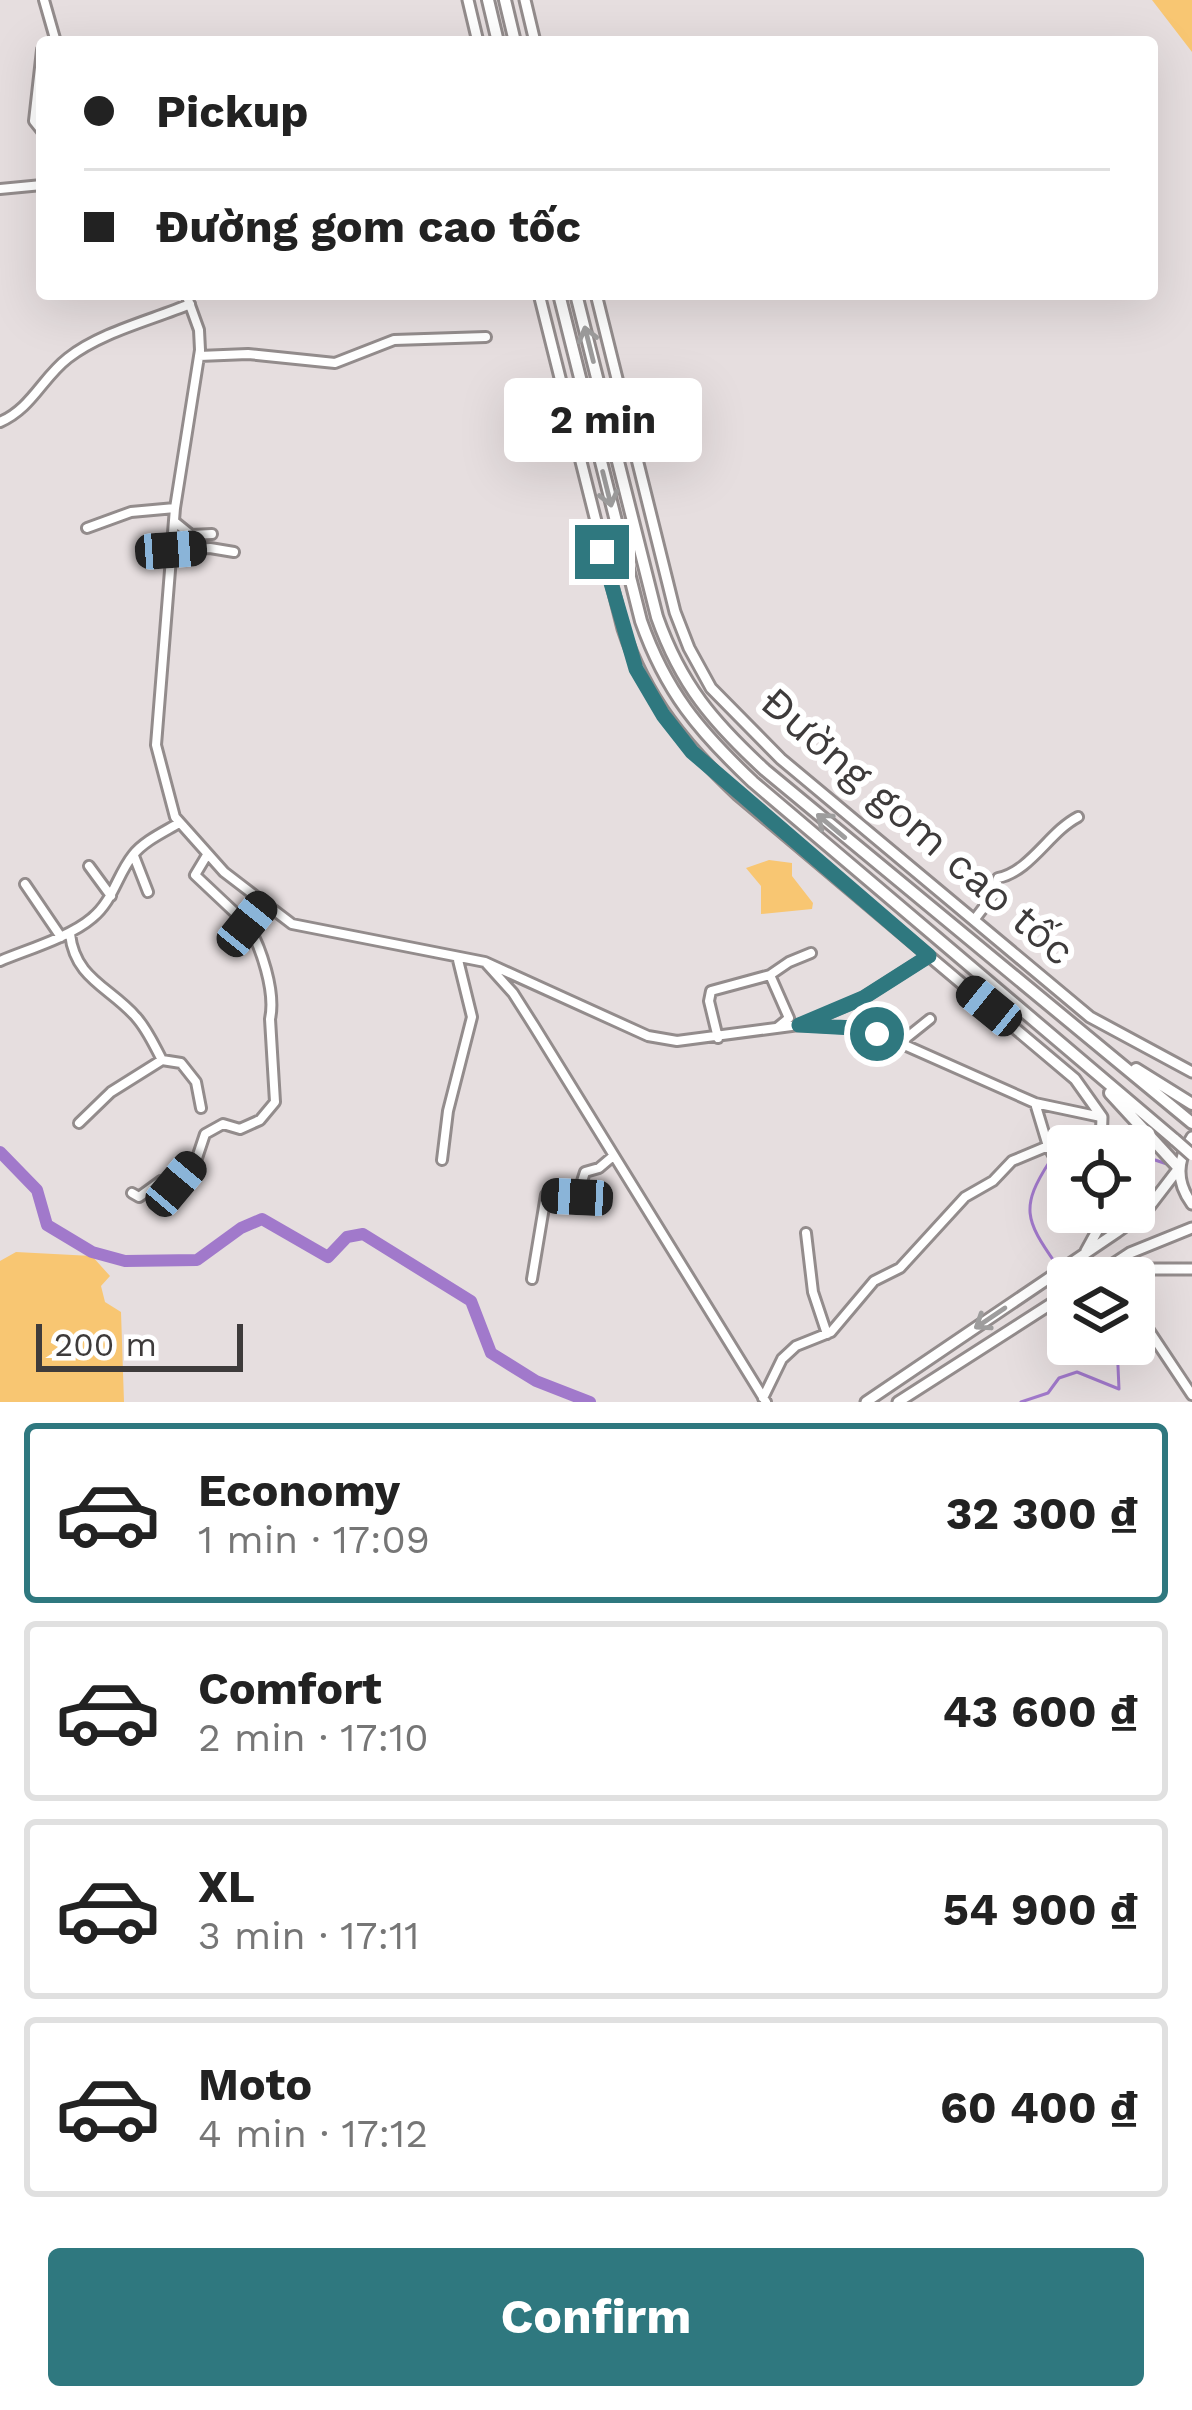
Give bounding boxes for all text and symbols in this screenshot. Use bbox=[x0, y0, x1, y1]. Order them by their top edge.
text: Pickup bbox=[156, 85, 308, 138]
text: Đường gom cao tốc bbox=[156, 200, 581, 253]
one-way arrow bbox=[576, 326, 599, 364]
callout: 2 min bbox=[503, 378, 701, 462]
text: 2 min bbox=[550, 397, 656, 442]
one-way arrow bbox=[597, 470, 619, 508]
route end bbox=[575, 525, 629, 579]
car bbox=[134, 530, 208, 570]
street label: Đường gom cao tốc bbox=[751, 677, 1085, 975]
one-way arrow bbox=[816, 812, 847, 840]
car bbox=[210, 885, 284, 963]
car bbox=[950, 969, 1028, 1043]
route start bbox=[850, 1007, 904, 1061]
map controls bbox=[1047, 1125, 1155, 1365]
button: locate bbox=[1047, 1125, 1155, 1233]
car bbox=[139, 1145, 213, 1223]
car bbox=[540, 1177, 614, 1217]
button: layers bbox=[1047, 1257, 1155, 1365]
one-way arrow bbox=[974, 1305, 1007, 1330]
scale bar bbox=[36, 1318, 243, 1371]
text: 200 m bbox=[54, 1325, 157, 1364]
icon: car bbox=[54, 1459, 162, 1567]
text: Economy bbox=[198, 1464, 400, 1517]
text: 32 300 ₫ bbox=[946, 1487, 1138, 1540]
text: 1 min · 17:09 bbox=[198, 1517, 430, 1562]
icon: car bbox=[54, 1657, 162, 1765]
text: Comfort bbox=[198, 1662, 382, 1715]
text: 43 600 ₫ bbox=[942, 1685, 1138, 1738]
text: 2 min · 17:10 bbox=[198, 1715, 428, 1760]
icon: car bbox=[54, 1855, 162, 1963]
text: XL bbox=[198, 1860, 255, 1913]
text: 54 900 ₫ bbox=[943, 1883, 1138, 1936]
text: 3 min · 17:11 bbox=[198, 1913, 419, 1958]
icon: car bbox=[54, 2053, 162, 2161]
text: Moto bbox=[198, 2058, 312, 2111]
text: 60 400 ₫ bbox=[940, 2081, 1138, 2134]
text: 4 min · 17:12 bbox=[198, 2111, 428, 2156]
button: Confirm bbox=[48, 2248, 1144, 2386]

